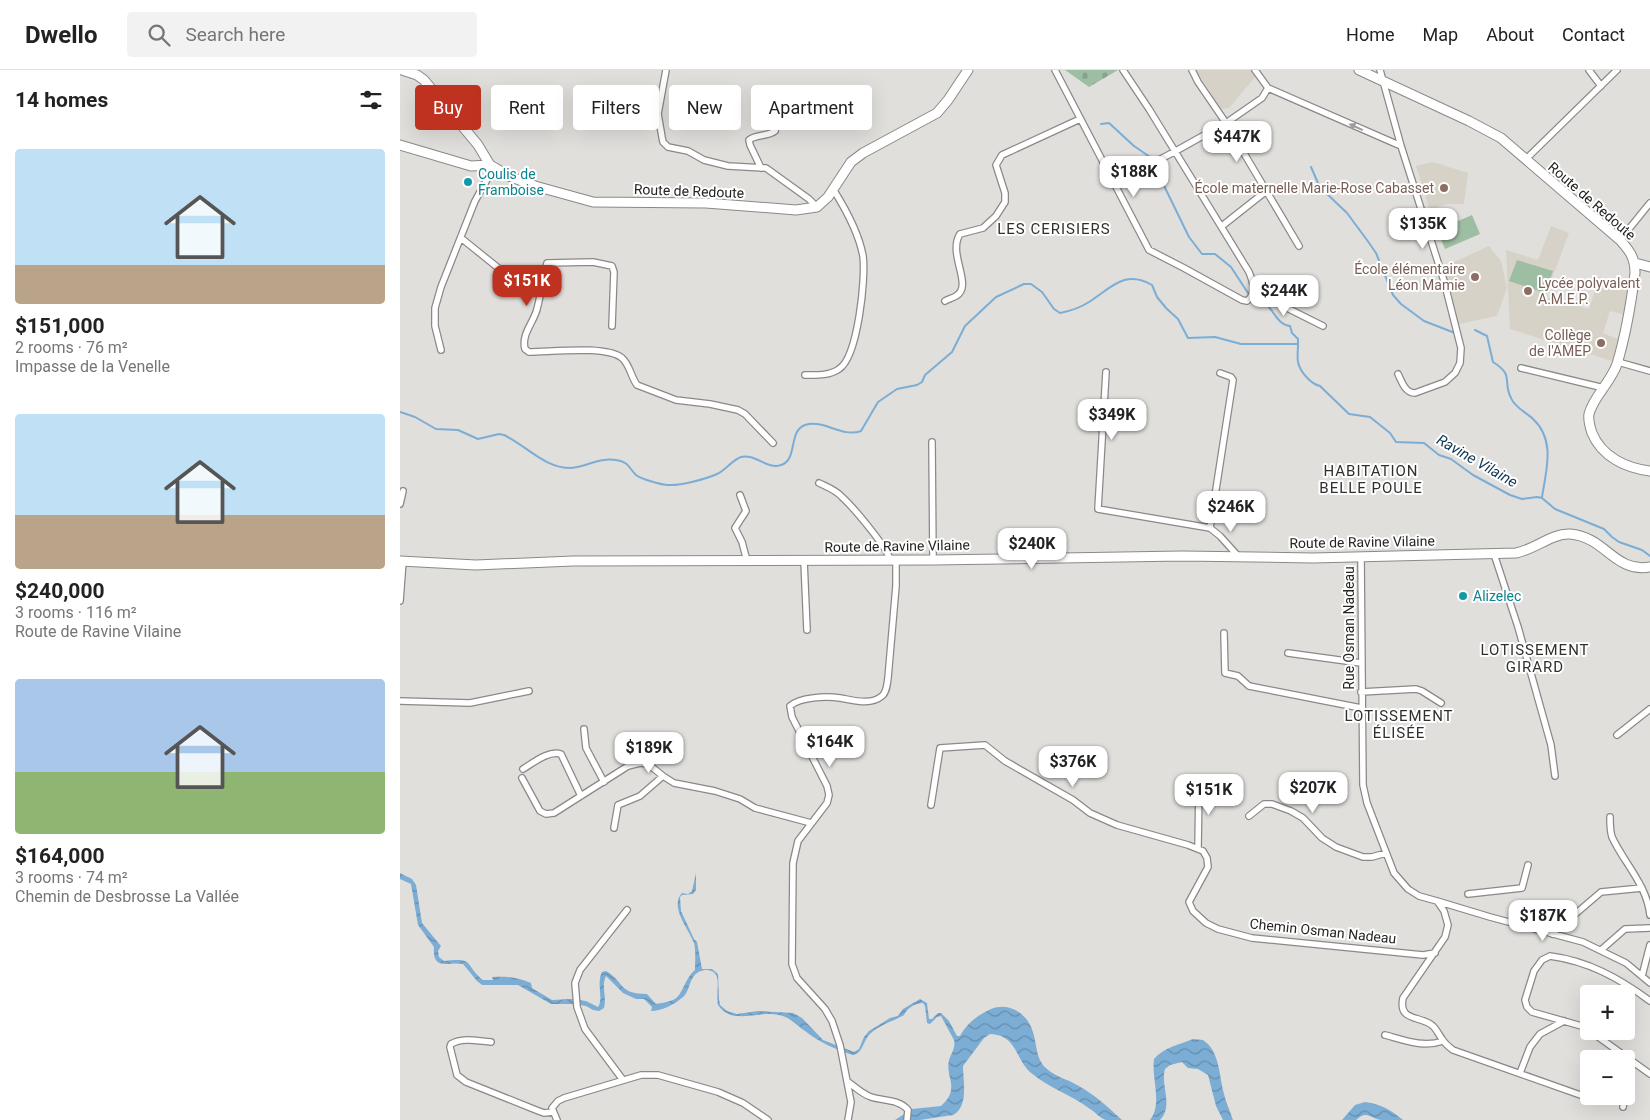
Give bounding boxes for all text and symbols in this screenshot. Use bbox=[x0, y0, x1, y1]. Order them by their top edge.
search box bbox=[127, 12, 477, 57]
text: Dwello bbox=[25, 21, 97, 49]
icon: search bbox=[145, 21, 173, 49]
text: Search here bbox=[185, 23, 285, 46]
text: Home bbox=[1346, 24, 1395, 45]
text: Map bbox=[1423, 24, 1458, 45]
text: About bbox=[1486, 24, 1534, 45]
text: Contact bbox=[1562, 24, 1625, 45]
chip: Buy bbox=[415, 85, 481, 130]
chip: Rent bbox=[491, 85, 563, 130]
chip: Filters bbox=[573, 85, 659, 130]
chip: New bbox=[669, 85, 741, 130]
chip: Apartment bbox=[751, 85, 872, 130]
icon: filters bbox=[357, 86, 385, 114]
text: 14 homes bbox=[15, 88, 108, 112]
pin: $447K bbox=[1202, 121, 1272, 163]
one-way arrow bbox=[1349, 122, 1363, 130]
text: $447K bbox=[1214, 127, 1260, 146]
pin: $188K bbox=[1099, 156, 1169, 198]
street label: Route de Redoute bbox=[1545, 159, 1639, 243]
text: $188K bbox=[1111, 162, 1157, 181]
place label: Coulis de Framboise bbox=[478, 166, 544, 198]
marker: Coulis de Framboise bbox=[462, 176, 474, 188]
place label: École maternelle Marie-Rose Cabasset bbox=[1194, 179, 1434, 196]
street label: Route de Redoute bbox=[634, 181, 744, 201]
icon: home bbox=[155, 182, 245, 272]
marker: École maternelle Marie-Rose Cabasset bbox=[1438, 182, 1450, 194]
pin: $135K bbox=[1388, 208, 1458, 250]
text: $135K bbox=[1400, 214, 1446, 233]
district label: LES CERISIERS bbox=[997, 220, 1111, 238]
place label: École élémentaire Léon Mamie bbox=[1354, 260, 1465, 293]
pin: $151K bbox=[492, 264, 562, 307]
text: $151K bbox=[504, 271, 550, 290]
marker: École élémentaire Léon Mamie bbox=[1469, 271, 1481, 283]
pin: $244K bbox=[1249, 274, 1319, 317]
place label: Lycée polyvalent A.M.E.P. bbox=[1538, 275, 1641, 307]
text: $244K bbox=[1261, 281, 1307, 300]
marker: Lycée polyvalent A.M.E.P. bbox=[1522, 285, 1534, 297]
text: $151,000 bbox=[15, 314, 105, 338]
place label: Collège de l'AMEP bbox=[1529, 327, 1591, 359]
marker: Collège de l'AMEP bbox=[1595, 337, 1607, 349]
text: 2 rooms · 76 m² bbox=[15, 338, 128, 357]
text: Impasse de la Venelle bbox=[15, 357, 170, 376]
pin: $349K bbox=[1077, 398, 1147, 441]
text: $349K bbox=[1089, 405, 1135, 424]
water label: Ravine Vilaine bbox=[1433, 431, 1521, 492]
icon: home bbox=[155, 447, 245, 537]
district label: HABITATION BELLE POULE bbox=[1319, 462, 1423, 497]
pin: $246K bbox=[1196, 490, 1266, 533]
text: $246K bbox=[1208, 497, 1254, 516]
pin: $240K bbox=[997, 528, 1067, 570]
street label: Route de Ravine Vilaine bbox=[1289, 533, 1435, 551]
text: $240K bbox=[1009, 534, 1055, 553]
street label: Route de Ravine Vilaine bbox=[824, 537, 970, 555]
street label: Rue Osman Nadeau bbox=[1341, 566, 1357, 690]
text: $240,000 bbox=[15, 579, 105, 603]
place label: Alizelec bbox=[1473, 588, 1521, 604]
marker: Alizelec bbox=[1457, 590, 1469, 602]
text: 3 rooms · 116 m² bbox=[15, 603, 137, 622]
text: Route de Ravine Vilaine bbox=[15, 622, 181, 641]
district label: LOTISSEMENT GIRARD bbox=[1480, 641, 1590, 676]
district label: LOTISSEMENT ÉLISÉE bbox=[1344, 707, 1454, 742]
icon: home bbox=[155, 712, 245, 802]
pin: $164K bbox=[795, 726, 865, 768]
pin: $189K bbox=[614, 732, 684, 774]
text: $164K bbox=[807, 732, 853, 751]
text: $189K bbox=[626, 738, 672, 757]
pin: $376K bbox=[1038, 746, 1108, 788]
text: $376K bbox=[1050, 752, 1096, 771]
pin: $207K bbox=[1278, 772, 1348, 814]
pin: $151K bbox=[1174, 774, 1244, 816]
text: $207K bbox=[1290, 778, 1336, 797]
text: $151K bbox=[1186, 780, 1232, 799]
text: $164,000 bbox=[15, 844, 105, 868]
text: 3 rooms · 74 m² bbox=[15, 868, 128, 887]
text: Chemin de Desbrosse La Vallée bbox=[15, 887, 239, 906]
pin: $187K bbox=[1508, 900, 1578, 942]
text: $187K bbox=[1520, 906, 1566, 925]
street label: Chemin Osman Nadeau bbox=[1249, 915, 1397, 947]
map controls bbox=[1580, 985, 1635, 1105]
button: + bbox=[1580, 985, 1635, 1040]
button: − bbox=[1580, 1050, 1635, 1105]

